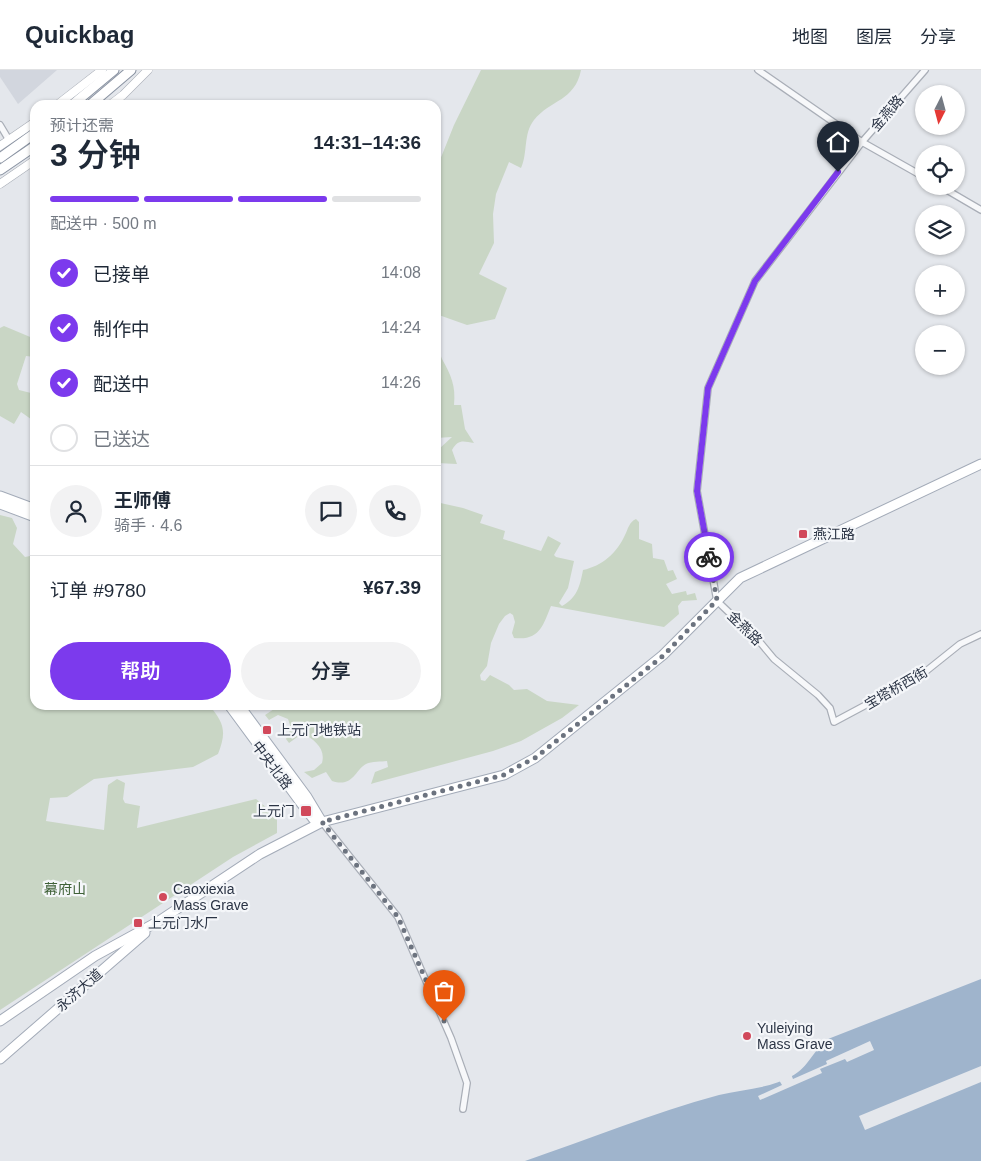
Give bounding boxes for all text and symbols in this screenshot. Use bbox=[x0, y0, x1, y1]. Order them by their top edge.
text: Quickbag bbox=[25, 21, 134, 48]
text: 地图 bbox=[792, 27, 828, 47]
text: 图层 bbox=[856, 27, 892, 47]
text: 分享 bbox=[920, 27, 956, 47]
north arrow bbox=[915, 85, 965, 135]
map controls bbox=[915, 85, 965, 375]
street label: 金燕路 bbox=[867, 92, 907, 134]
text: 预计还需 bbox=[50, 117, 114, 134]
pin bbox=[817, 121, 859, 172]
icon: home bbox=[824, 128, 852, 156]
text: 14:31–14:36 bbox=[313, 132, 421, 153]
text: 3 分钟 bbox=[50, 137, 141, 173]
button: locate bbox=[915, 145, 965, 195]
button: layers bbox=[915, 205, 965, 255]
text: 配送中 · 500 m bbox=[50, 215, 157, 232]
icon: check bbox=[50, 259, 78, 287]
text: 已接单 bbox=[93, 264, 150, 285]
text: 14:08 bbox=[381, 264, 421, 281]
button: + bbox=[915, 265, 965, 315]
icon: check bbox=[50, 314, 78, 342]
text: 制作中 bbox=[93, 319, 150, 340]
text: 14:24 bbox=[381, 319, 421, 336]
button: − bbox=[915, 325, 965, 375]
icon: check bbox=[50, 369, 78, 397]
text: 配送中 bbox=[93, 374, 150, 395]
text: 14:26 bbox=[381, 374, 421, 391]
text: 已送达 bbox=[93, 429, 150, 450]
button: person bbox=[50, 485, 102, 537]
button: chat bbox=[305, 485, 357, 537]
button: phone bbox=[369, 485, 421, 537]
text: 王师傅 bbox=[114, 490, 171, 511]
text: 骑手 · 4.6 bbox=[114, 517, 182, 534]
place label: 燕江路 bbox=[813, 526, 855, 542]
marker: 燕江路 bbox=[797, 528, 809, 540]
courier bbox=[684, 532, 734, 582]
icon: bike bbox=[695, 543, 723, 571]
text: ¥67.39 bbox=[363, 577, 421, 598]
text: 订单 #9780 bbox=[50, 580, 146, 601]
street label: 金燕路 bbox=[724, 607, 766, 649]
button: 帮助 bbox=[50, 642, 231, 700]
button: 分享 bbox=[241, 642, 421, 700]
street label: 宝塔桥西街 bbox=[862, 664, 930, 712]
place label: 上元门地铁站 bbox=[277, 722, 361, 738]
marker: 上元门地铁站 bbox=[261, 724, 273, 736]
street label: 中央北路 bbox=[249, 738, 295, 792]
place label: 上元门 bbox=[253, 803, 295, 819]
marker: 上元门 bbox=[299, 804, 313, 818]
park label: 幕府山 bbox=[44, 881, 86, 897]
place label: Caoxiexia Mass Grave bbox=[173, 881, 249, 913]
marker: Caoxiexia Mass Grave bbox=[157, 891, 169, 903]
place label: 上元门水厂 bbox=[148, 915, 218, 931]
marker: 上元门水厂 bbox=[132, 917, 144, 929]
street label: 永济大道 bbox=[53, 966, 105, 1014]
pin bbox=[423, 970, 465, 1021]
icon: bag bbox=[430, 977, 458, 1005]
place label: Yuleiying Mass Grave bbox=[757, 1020, 833, 1052]
marker: Yuleiying Mass Grave bbox=[741, 1030, 753, 1042]

